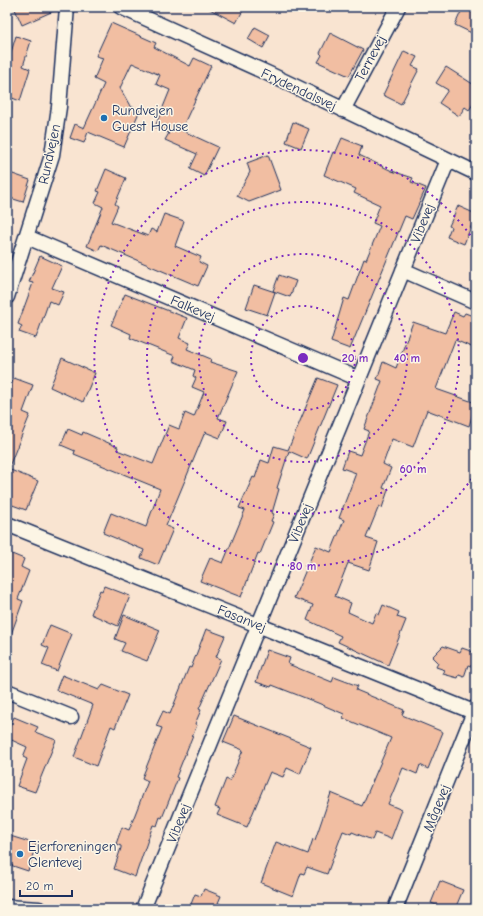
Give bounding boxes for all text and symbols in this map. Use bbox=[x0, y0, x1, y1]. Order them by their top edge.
street label: Ternevej bbox=[351, 32, 390, 84]
street label: Frydendalsvej bbox=[258, 65, 339, 114]
place label: Rundvejen Guest House bbox=[112, 102, 188, 135]
marker: Rundvejen Guest House bbox=[99, 113, 109, 123]
street label: Rundvejen bbox=[35, 122, 64, 186]
street label: Vibevej bbox=[407, 201, 438, 245]
street label: Falkevej bbox=[168, 291, 218, 325]
centre of rings bbox=[296, 351, 310, 365]
text: 20 m bbox=[342, 351, 368, 365]
text: 40 m bbox=[394, 351, 420, 365]
text: 60 m bbox=[400, 462, 426, 476]
street label: Vibevej bbox=[285, 501, 316, 545]
text: 80 m bbox=[290, 559, 316, 573]
street label: Fasanvej bbox=[215, 601, 269, 636]
street label: Mågevej bbox=[419, 782, 454, 834]
street label: Vibevej bbox=[163, 801, 194, 845]
place label: Ejerforeningen Glentevej bbox=[28, 838, 117, 871]
marker: Ejerforeningen Glentevej bbox=[15, 849, 25, 859]
scale bar bbox=[20, 872, 72, 898]
text: 20 m bbox=[26, 879, 54, 893]

